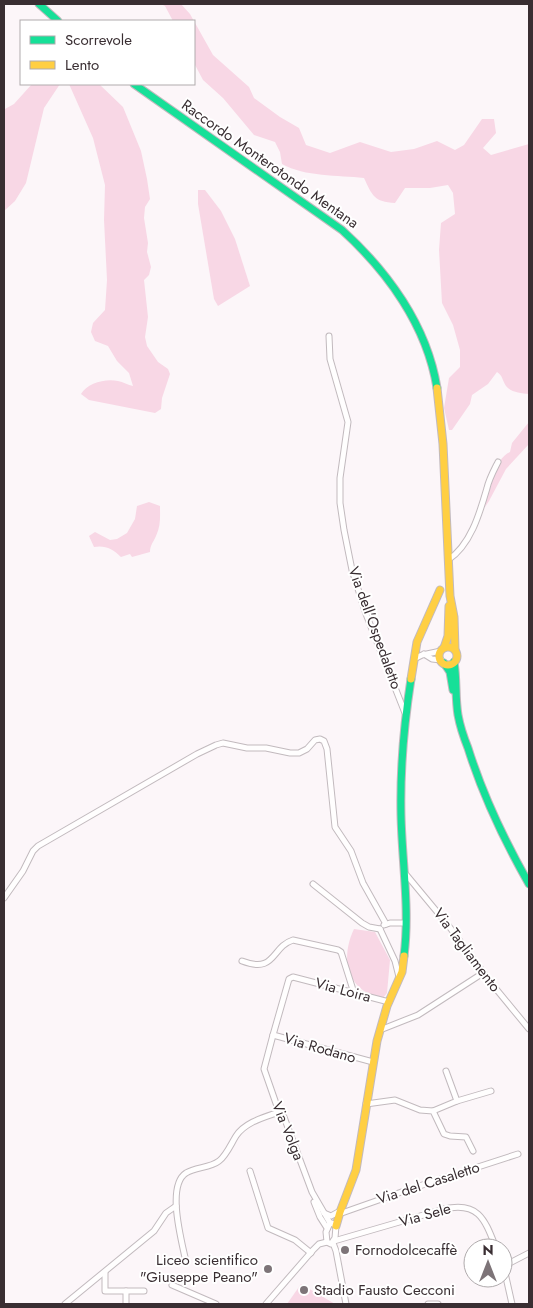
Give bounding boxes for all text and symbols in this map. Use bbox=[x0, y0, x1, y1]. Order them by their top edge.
legend bbox=[20, 20, 195, 85]
text: Scorrevole bbox=[65, 29, 132, 51]
text: Lento bbox=[65, 54, 99, 76]
street label: Raccordo Monterotondo Mentana bbox=[177, 94, 363, 234]
street label: Via dell'Ospedaletto bbox=[343, 564, 407, 692]
street label: Via Tagliamento bbox=[428, 903, 506, 997]
street label: Via Loira bbox=[313, 972, 373, 1008]
street label: Via Rodano bbox=[281, 1027, 359, 1069]
street label: Via Volga bbox=[266, 1098, 310, 1164]
street label: Via del Casaletto bbox=[374, 1156, 482, 1210]
street label: Via Sele bbox=[397, 1197, 454, 1233]
north arrow bbox=[463, 1238, 513, 1288]
place label: Fornodolcecaffè bbox=[355, 1239, 458, 1261]
text: N bbox=[482, 1240, 494, 1260]
marker: Fornodolcecaffè bbox=[339, 1244, 351, 1256]
place label: Liceo scientifico "Giuseppe Peano" bbox=[140, 1249, 258, 1288]
marker: Liceo scientifico "Giuseppe Peano" bbox=[262, 1263, 274, 1275]
place label: Stadio Fausto Cecconi bbox=[314, 1279, 455, 1301]
marker: Stadio Fausto Cecconi bbox=[298, 1284, 310, 1296]

